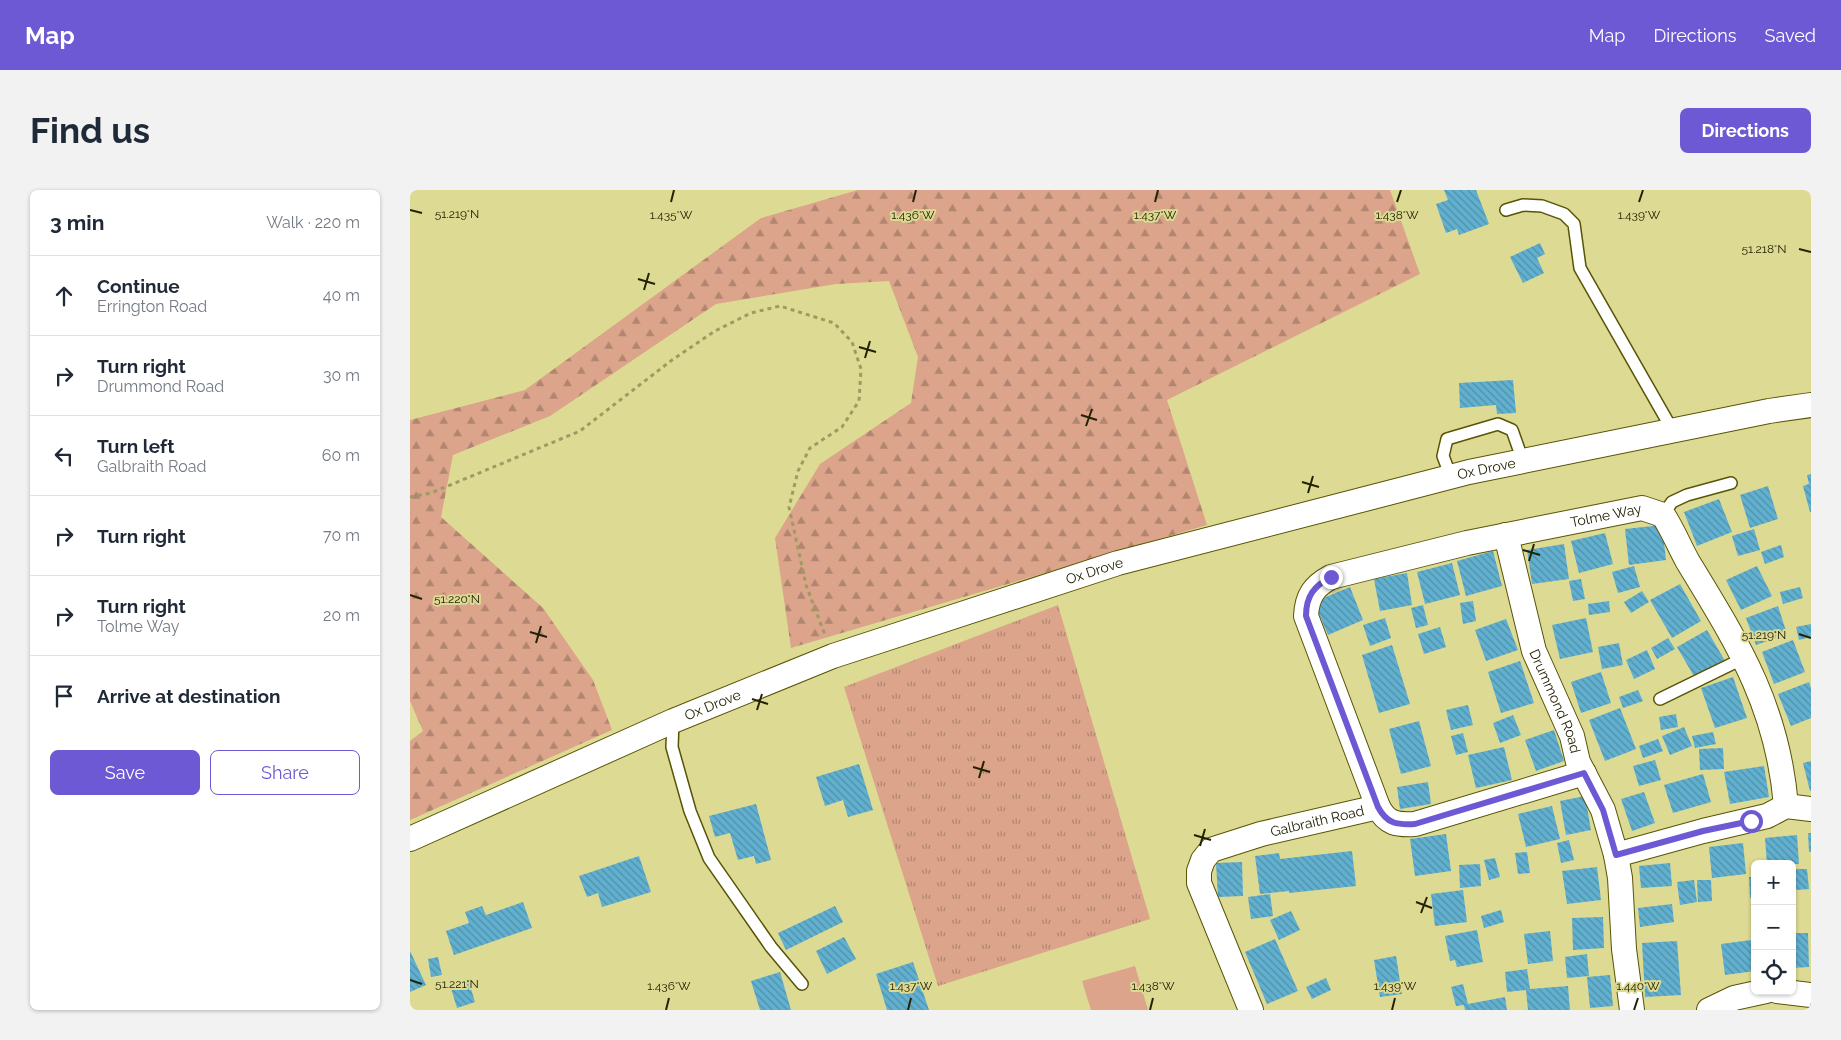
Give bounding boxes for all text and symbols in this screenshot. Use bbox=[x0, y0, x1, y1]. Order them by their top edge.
text: Map bbox=[25, 21, 75, 50]
text: Map bbox=[1589, 25, 1625, 46]
text: Directions bbox=[1653, 25, 1737, 46]
text: Saved bbox=[1765, 25, 1816, 46]
button: Directions bbox=[1680, 108, 1811, 153]
text: Find us bbox=[30, 110, 150, 151]
text: 51.219°N bbox=[435, 207, 479, 221]
text: 1.435°W bbox=[650, 208, 693, 222]
text: 1.436°W bbox=[891, 208, 935, 222]
text: 1.437°W bbox=[1134, 208, 1177, 222]
text: 1.438°W bbox=[1375, 208, 1419, 222]
text: 1.439°W bbox=[1618, 208, 1661, 222]
text: 3 min bbox=[50, 210, 104, 235]
text: Walk · 220 m bbox=[266, 213, 360, 232]
text: 51.218°N bbox=[1742, 242, 1786, 256]
text: Continue bbox=[97, 275, 180, 297]
icon: ahead bbox=[50, 282, 78, 310]
text: 40 m bbox=[323, 286, 360, 305]
text: Errington Road bbox=[97, 297, 207, 316]
text: Turn right bbox=[97, 355, 186, 377]
icon: right bbox=[50, 362, 78, 390]
text: 30 m bbox=[323, 366, 360, 385]
text: Drummond Road bbox=[97, 377, 224, 396]
text: Turn left bbox=[97, 435, 174, 457]
icon: left bbox=[50, 442, 78, 470]
text: 60 m bbox=[322, 446, 360, 465]
street label: Ox Drove bbox=[1455, 455, 1517, 483]
text: Galbraith Road bbox=[97, 457, 206, 476]
street label: Tolme Way bbox=[1569, 500, 1643, 530]
icon: right bbox=[50, 522, 78, 550]
text: Turn right bbox=[97, 525, 186, 547]
text: 70 m bbox=[323, 526, 360, 545]
street label: Ox Drove bbox=[1064, 554, 1125, 587]
route end bbox=[1320, 566, 1343, 589]
text: 51.220°N bbox=[434, 592, 480, 606]
text: Turn right bbox=[97, 595, 186, 617]
icon: right bbox=[50, 602, 78, 630]
text: 20 m bbox=[323, 606, 360, 625]
text: Tolme Way bbox=[97, 617, 180, 636]
text: 51.219°N bbox=[1742, 628, 1786, 642]
street label: Drummond Road bbox=[1526, 647, 1584, 755]
icon: arrive bbox=[50, 682, 78, 710]
text: Arrive at destination bbox=[97, 685, 281, 707]
street label: Ox Drove bbox=[682, 686, 743, 723]
button: Save bbox=[50, 750, 200, 795]
button: Share bbox=[210, 750, 360, 795]
street label: Galbraith Road bbox=[1269, 802, 1366, 840]
route start bbox=[1740, 810, 1763, 833]
map controls bbox=[1751, 860, 1796, 995]
button: + bbox=[1751, 860, 1796, 905]
button: − bbox=[1751, 905, 1796, 950]
button: locate bbox=[1751, 950, 1796, 995]
text: 51.221°N bbox=[435, 977, 479, 991]
text: 1.436°W bbox=[647, 979, 691, 993]
text: 1.437°W bbox=[890, 979, 933, 993]
text: 1.438°W bbox=[1131, 979, 1175, 993]
text: 1.439°W bbox=[1374, 979, 1417, 993]
text: 1.440°W bbox=[1616, 979, 1660, 993]

